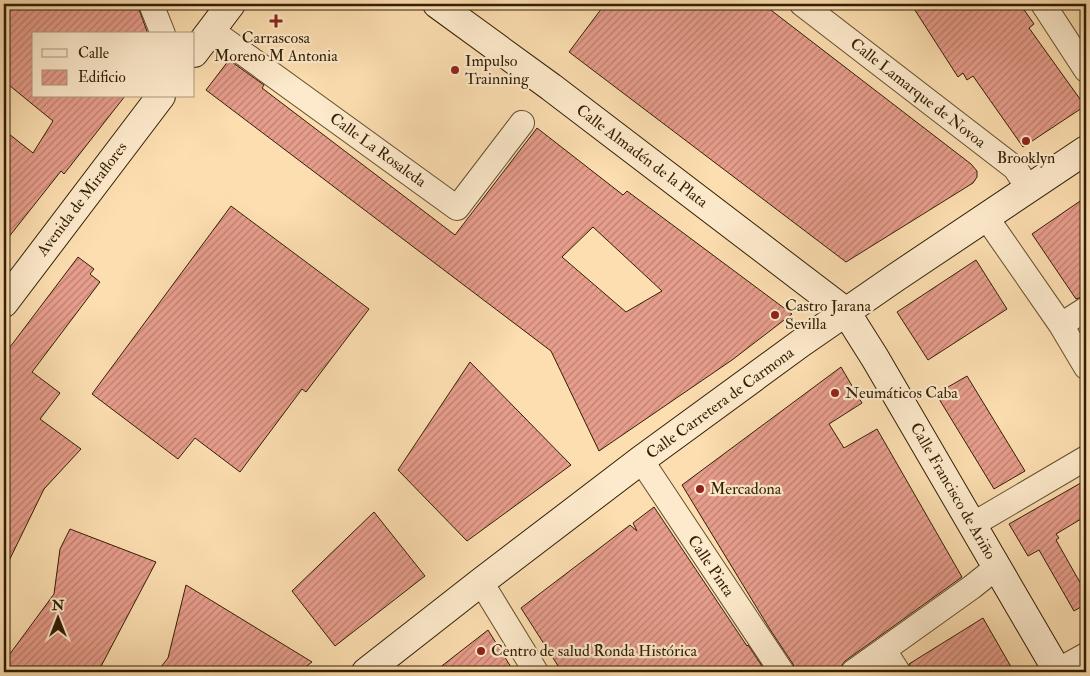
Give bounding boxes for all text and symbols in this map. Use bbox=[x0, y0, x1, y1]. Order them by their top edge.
marker: Carrascosa Moreno M Antonia bbox=[270, 15, 282, 27]
place label: Carrascosa Moreno M Antonia bbox=[214, 28, 338, 66]
legend bbox=[32, 32, 195, 98]
street label: Calle Lamarque de Novoa bbox=[846, 34, 990, 152]
text: Calle bbox=[78, 44, 109, 63]
place label: Impulso Trainning bbox=[465, 51, 530, 89]
marker: Impulso Trainning bbox=[449, 64, 461, 76]
text: Edificio bbox=[78, 68, 126, 87]
street label: Calle Almadén de la Plata bbox=[572, 100, 712, 212]
street label: Calle La Rosaleda bbox=[326, 108, 430, 192]
marker: Brooklyn bbox=[1020, 135, 1032, 147]
street label: Avenida de Miraflores bbox=[32, 138, 131, 261]
place label: Brooklyn bbox=[997, 148, 1055, 168]
place label: Castro Jarana Sevilla bbox=[785, 296, 871, 334]
marker: Castro Jarana Sevilla bbox=[769, 309, 781, 321]
street label: Calle Carretera de Carmona bbox=[642, 342, 798, 463]
place label: Neumáticos Caba bbox=[845, 383, 958, 403]
marker: Neumáticos Caba bbox=[829, 387, 841, 399]
street label: Calle Francisco de Ariño bbox=[906, 419, 1000, 563]
place label: Mercadona bbox=[710, 479, 782, 499]
marker: Mercadona bbox=[694, 483, 706, 495]
street label: Calle Pinta bbox=[683, 531, 739, 601]
north arrow bbox=[32, 594, 82, 644]
text: N bbox=[51, 597, 65, 614]
place label: Centro de salud Ronda Histórica bbox=[491, 641, 698, 661]
marker: Centro de salud Ronda Histórica bbox=[475, 645, 487, 657]

